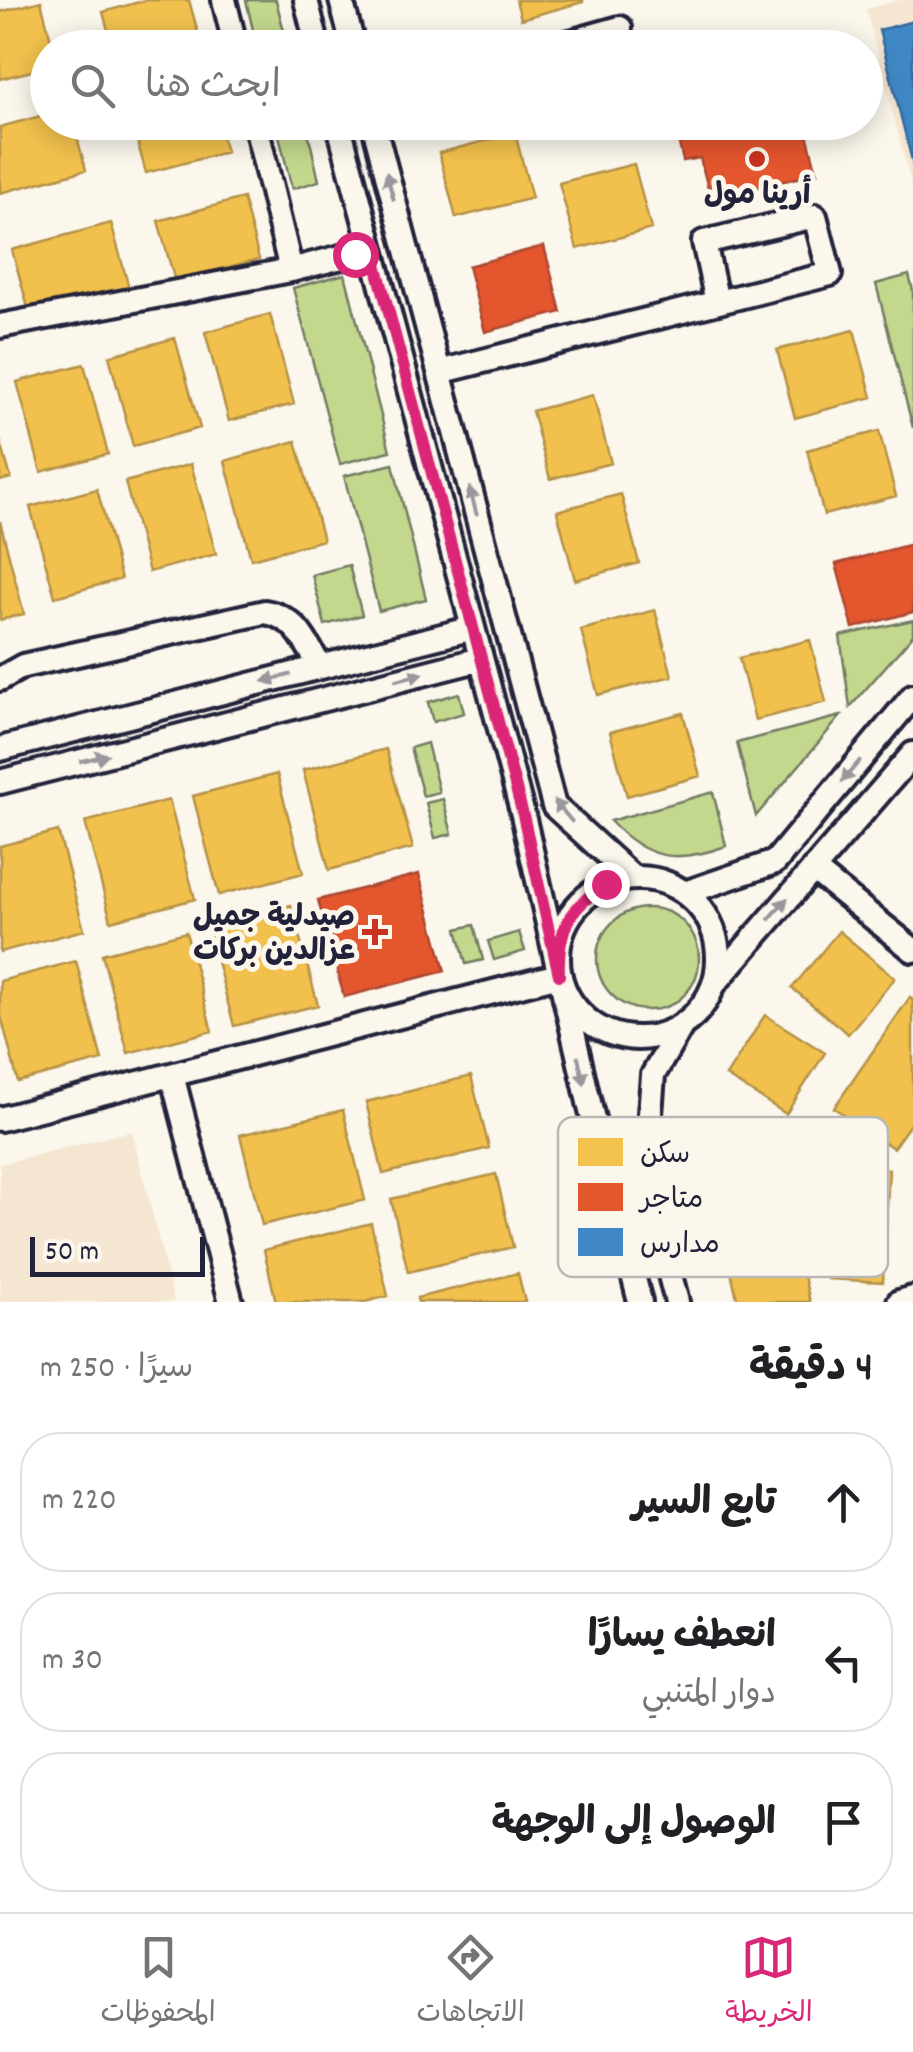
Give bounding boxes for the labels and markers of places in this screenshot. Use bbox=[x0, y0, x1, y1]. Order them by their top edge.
marker: أرينا مول bbox=[746, 148, 768, 170]
place label: أرينا مول bbox=[704, 174, 812, 219]
place label: صيدلية جميل عزالدين بركات bbox=[193, 898, 355, 975]
marker: صيدلية جميل عزالدين بركات bbox=[364, 921, 386, 943]

